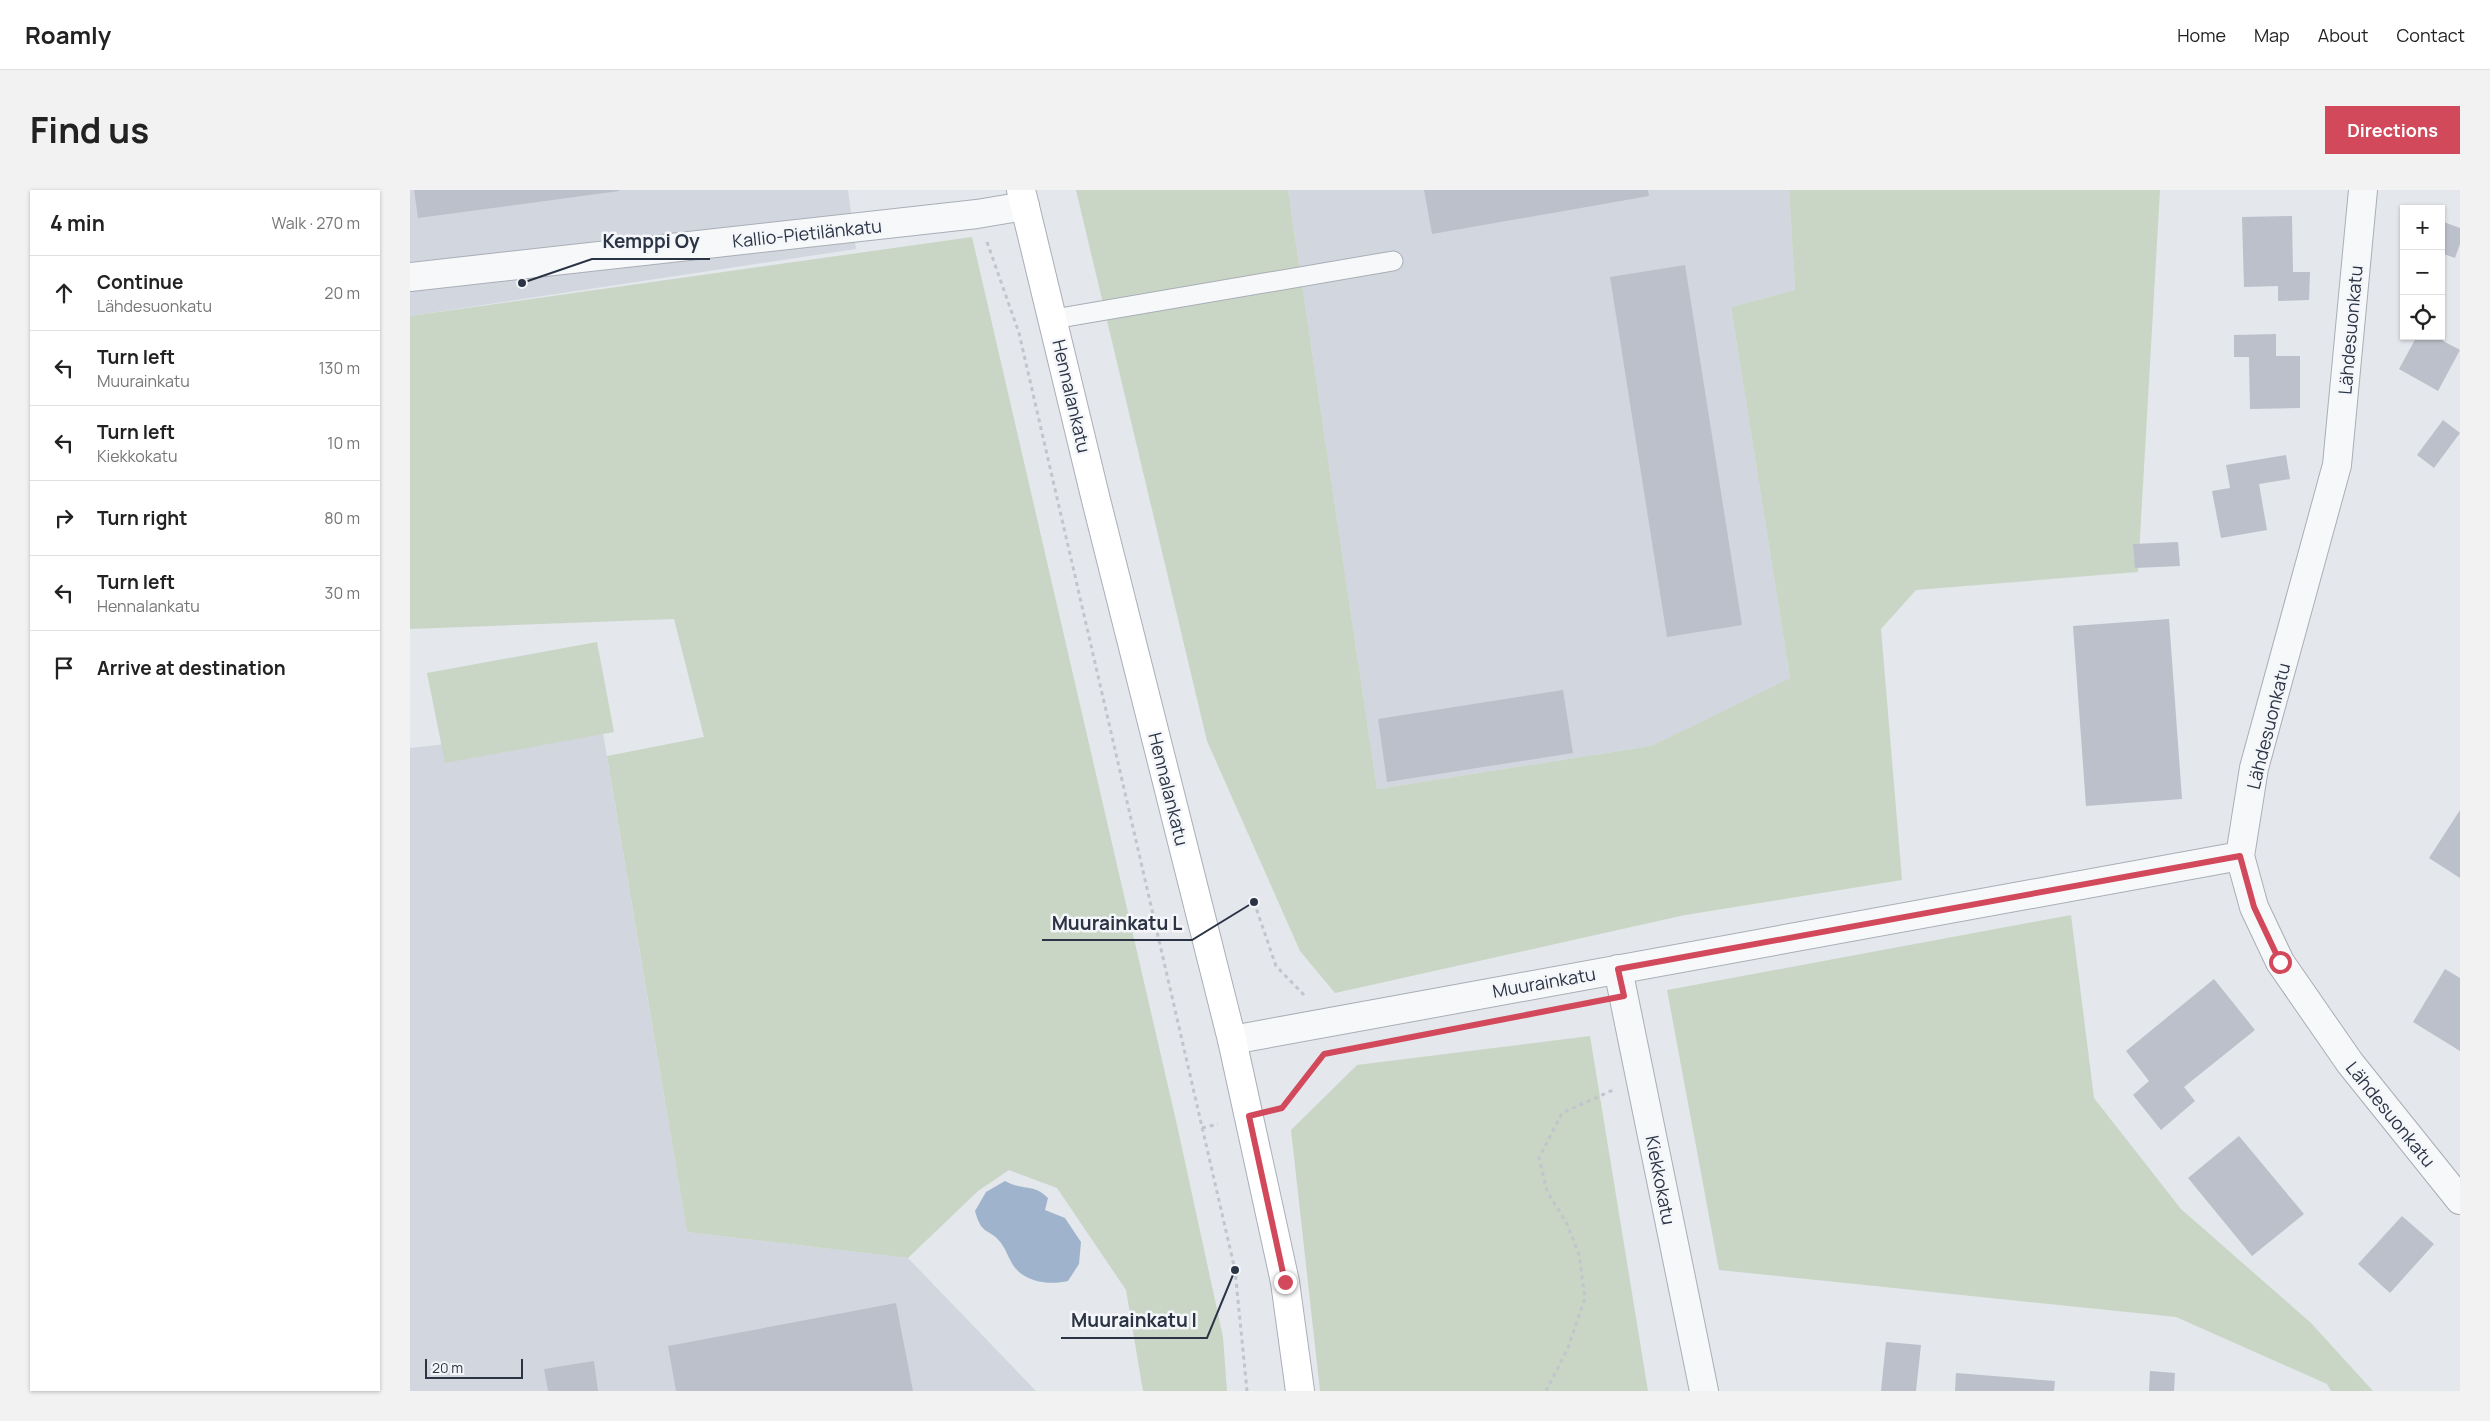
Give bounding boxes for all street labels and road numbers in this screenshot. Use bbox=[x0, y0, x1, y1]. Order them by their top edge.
street label: Kallio-Pietilänkatu bbox=[731, 213, 883, 253]
street label: Lähdesuonkatu bbox=[2332, 265, 2368, 395]
street label: Hennalankatu bbox=[1047, 337, 1097, 455]
street label: Lähdesuonkatu bbox=[2241, 660, 2295, 792]
street label: Hennalankatu bbox=[1143, 730, 1195, 848]
street label: Muurainkatu bbox=[1491, 961, 1597, 1003]
street label: Lähdesuonkatu bbox=[2341, 1056, 2441, 1172]
street label: Kiekkokatu bbox=[1641, 1133, 1681, 1227]

